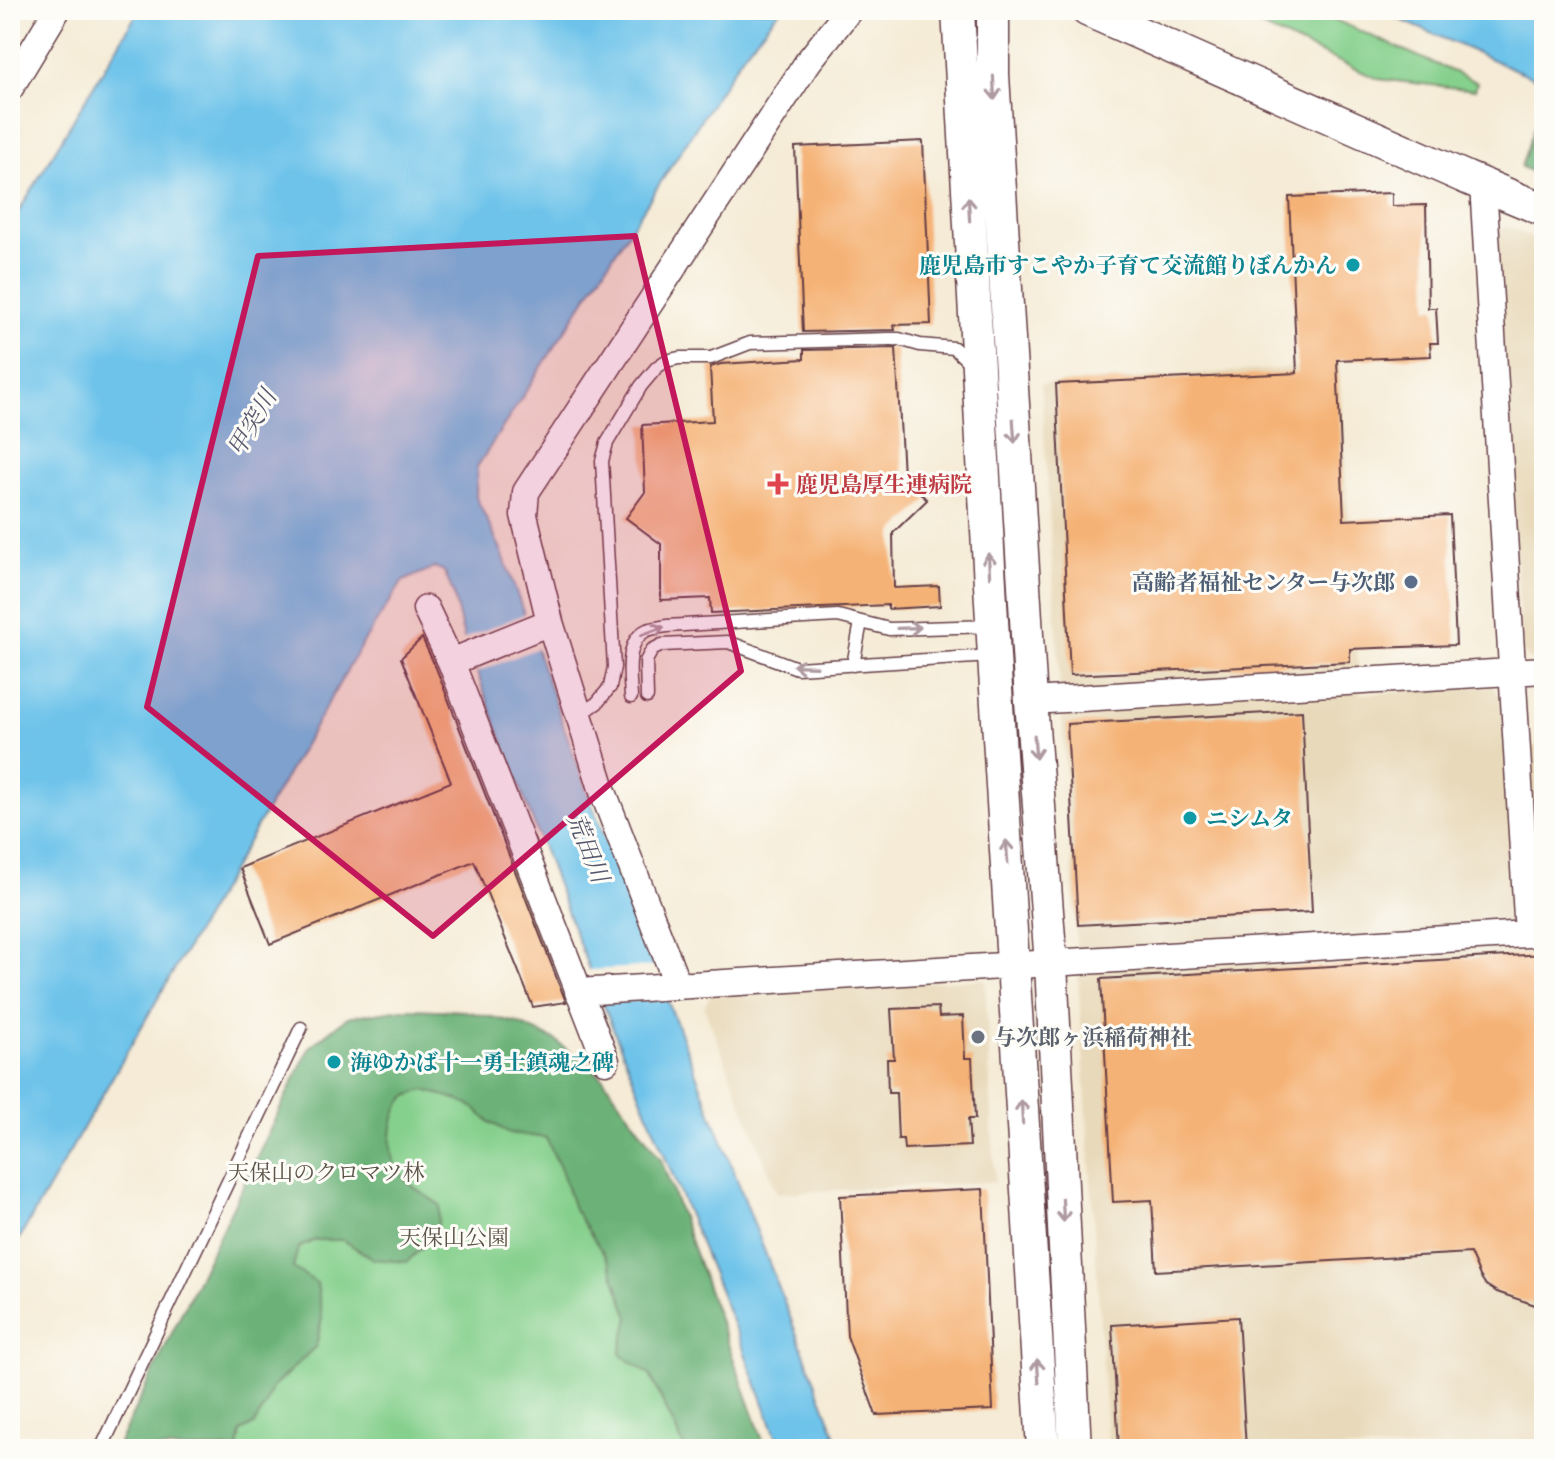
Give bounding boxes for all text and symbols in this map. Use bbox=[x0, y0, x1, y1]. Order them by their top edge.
one-way arrow bbox=[987, 74, 1002, 101]
one-way arrow bbox=[961, 196, 976, 223]
place label: 鹿児島市すこやか子育て交流館りぼんかん bbox=[919, 252, 1337, 279]
marker: 鹿児島市すこやか子育て交流館りぼんかん bbox=[1344, 256, 1362, 274]
water label: 甲突川 bbox=[221, 382, 284, 462]
one-way arrow bbox=[1007, 417, 1022, 444]
place label: 鹿児島厚生連病院 bbox=[796, 471, 972, 498]
marker: 鹿児島厚生連病院 bbox=[767, 473, 789, 495]
one-way arrow bbox=[981, 552, 996, 579]
place label: 高齢者福祉センター与次郎 bbox=[1132, 569, 1395, 596]
marker: 高齢者福祉センター与次郎 bbox=[1402, 573, 1420, 591]
one-way arrow bbox=[895, 621, 922, 636]
one-way arrow bbox=[640, 623, 664, 638]
one-way arrow bbox=[792, 659, 819, 674]
one-way arrow bbox=[1028, 733, 1043, 760]
place label: ニシムタ bbox=[1206, 805, 1293, 832]
water label: 荒田川 bbox=[561, 809, 617, 890]
marker: ニシムタ bbox=[1181, 809, 1199, 827]
one-way arrow bbox=[999, 839, 1014, 866]
place label: 与次郎ヶ浜稲荷神社 bbox=[994, 1024, 1192, 1051]
marker: 与次郎ヶ浜稲荷神社 bbox=[969, 1028, 987, 1046]
place label: 海ゆかば十一勇士鎮魂之碑 bbox=[350, 1049, 614, 1076]
marker: 海ゆかば十一勇士鎮魂之碑 bbox=[325, 1053, 343, 1071]
one-way arrow bbox=[1014, 1099, 1029, 1126]
park label: 天保山のクロマツ林 bbox=[227, 1159, 425, 1186]
one-way arrow bbox=[1056, 1196, 1071, 1223]
park label: 天保山公園 bbox=[399, 1224, 509, 1251]
one-way arrow bbox=[1030, 1358, 1045, 1385]

